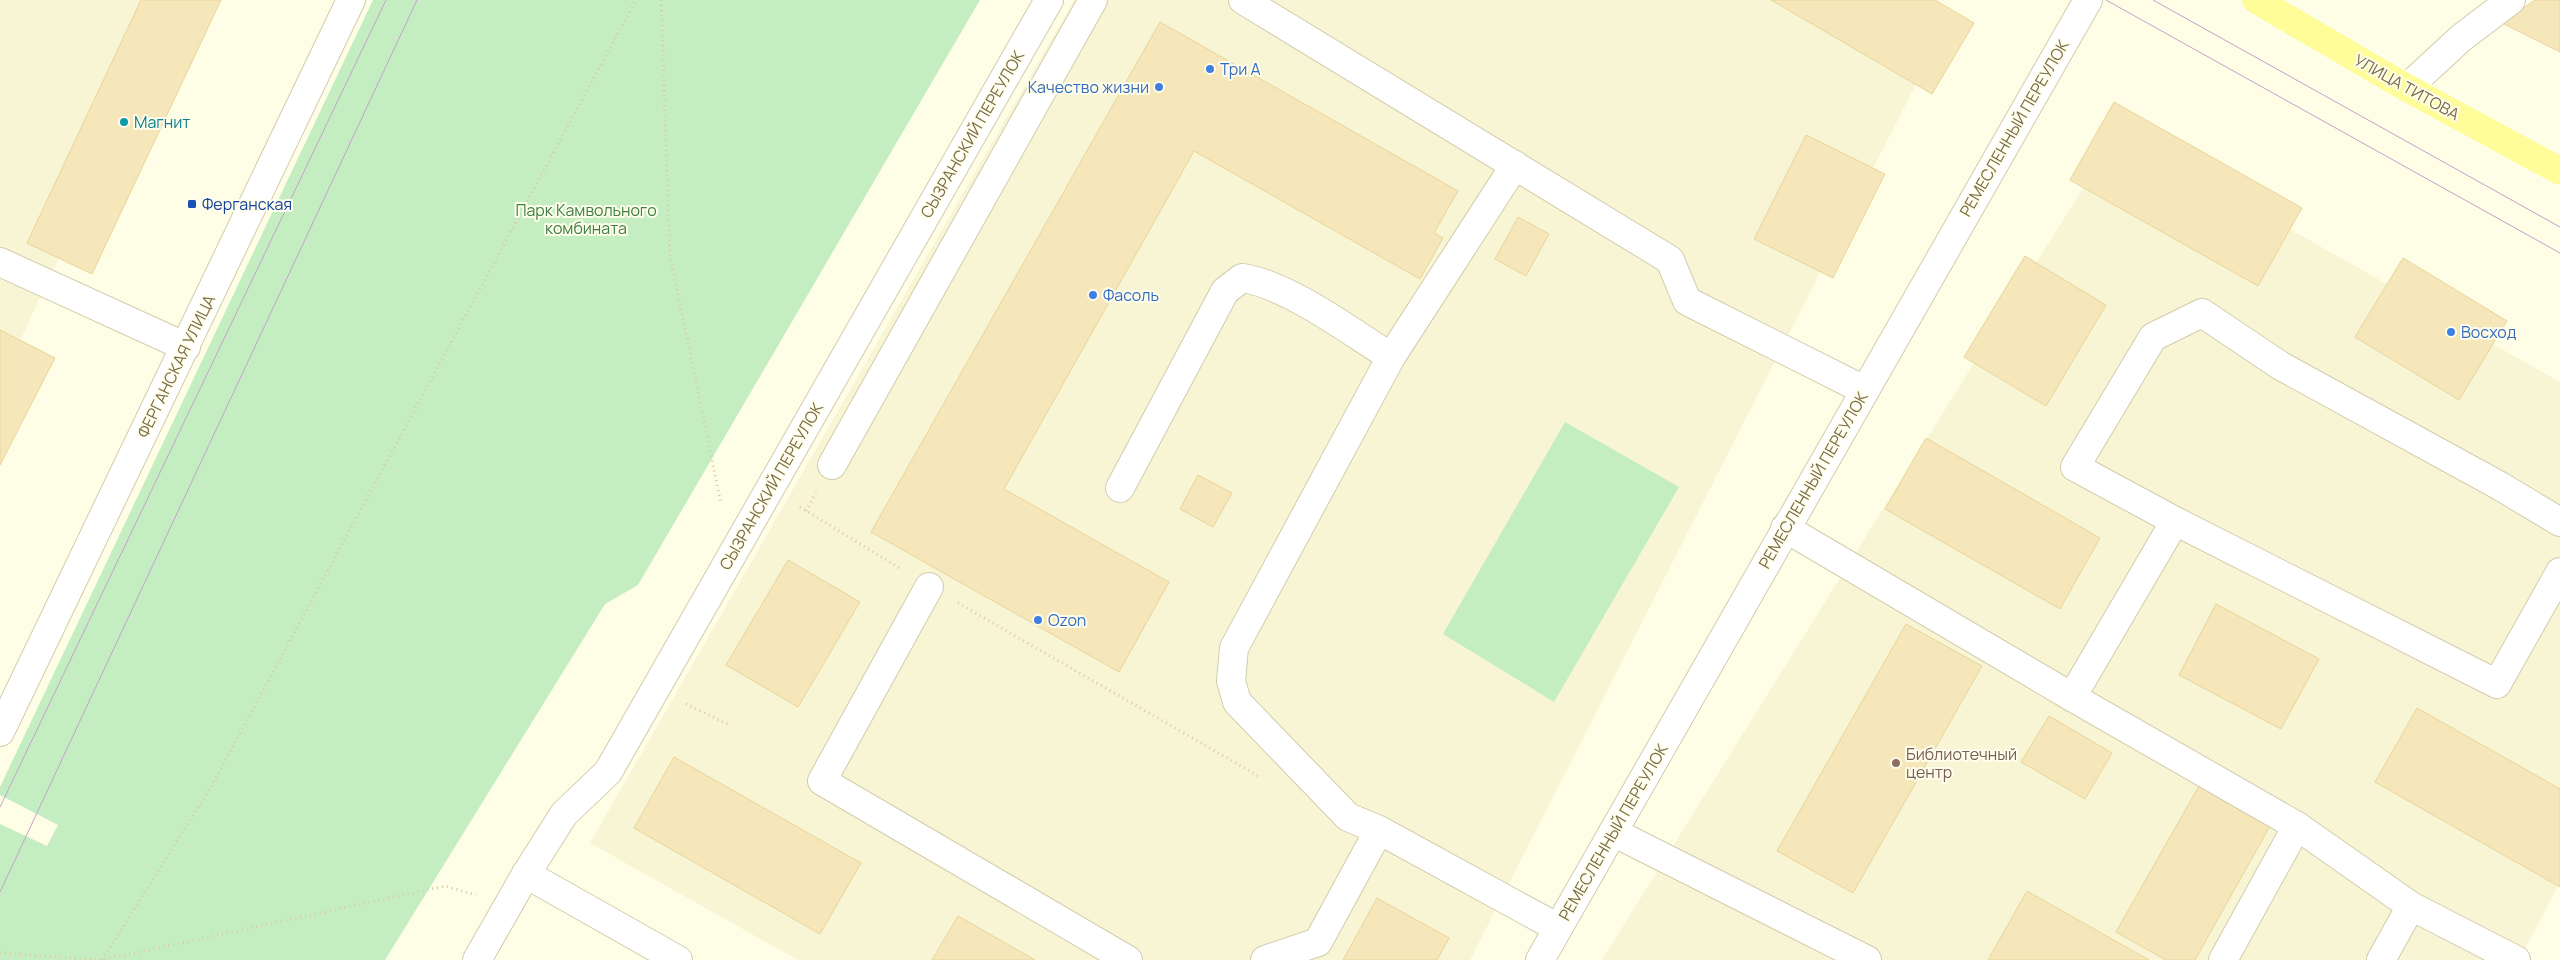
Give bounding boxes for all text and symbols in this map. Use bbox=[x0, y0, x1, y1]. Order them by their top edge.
street label: РЕМЕСЛЕННЫЙ ПЕРЕУЛОК bbox=[1954, 35, 2074, 221]
street label: СЫЗРАНСКИЙ ПЕРЕУЛОК bbox=[915, 46, 1029, 222]
street label: УЛИЦА ТИТОВА bbox=[2350, 49, 2464, 125]
place label: Три А bbox=[1220, 58, 1261, 80]
marker: Три А bbox=[1204, 63, 1216, 75]
place label: Качество жизни bbox=[1028, 76, 1149, 98]
marker: Качество жизни bbox=[1153, 81, 1165, 93]
place label: Магнит bbox=[134, 111, 190, 133]
marker: Магнит bbox=[118, 116, 130, 128]
place label: Ферганская bbox=[202, 193, 292, 215]
marker: Ферганская bbox=[186, 198, 198, 210]
park label: Парк Камвольного комбината bbox=[515, 199, 657, 239]
place label: Фасоль bbox=[1103, 284, 1159, 306]
marker: Фасоль bbox=[1087, 289, 1099, 301]
street label: ФЕРГАНСКАЯ УЛИЦА bbox=[132, 291, 220, 441]
place label: Восход bbox=[2461, 321, 2517, 343]
marker: Восход bbox=[2445, 326, 2457, 338]
street label: РЕМЕСЛЕННЫЙ ПЕРЕУЛОК bbox=[1753, 387, 1873, 573]
street label: СЫЗРАНСКИЙ ПЕРЕУЛОК bbox=[714, 398, 828, 574]
place label: Ozon bbox=[1048, 609, 1086, 631]
marker: Ozon bbox=[1032, 614, 1044, 626]
street label: РЕМЕСЛЕННЫЙ ПЕРЕУЛОК bbox=[1553, 739, 1673, 925]
place label: Библиотечный центр bbox=[1906, 743, 2017, 783]
marker: Библиотечный центр bbox=[1890, 757, 1902, 769]

